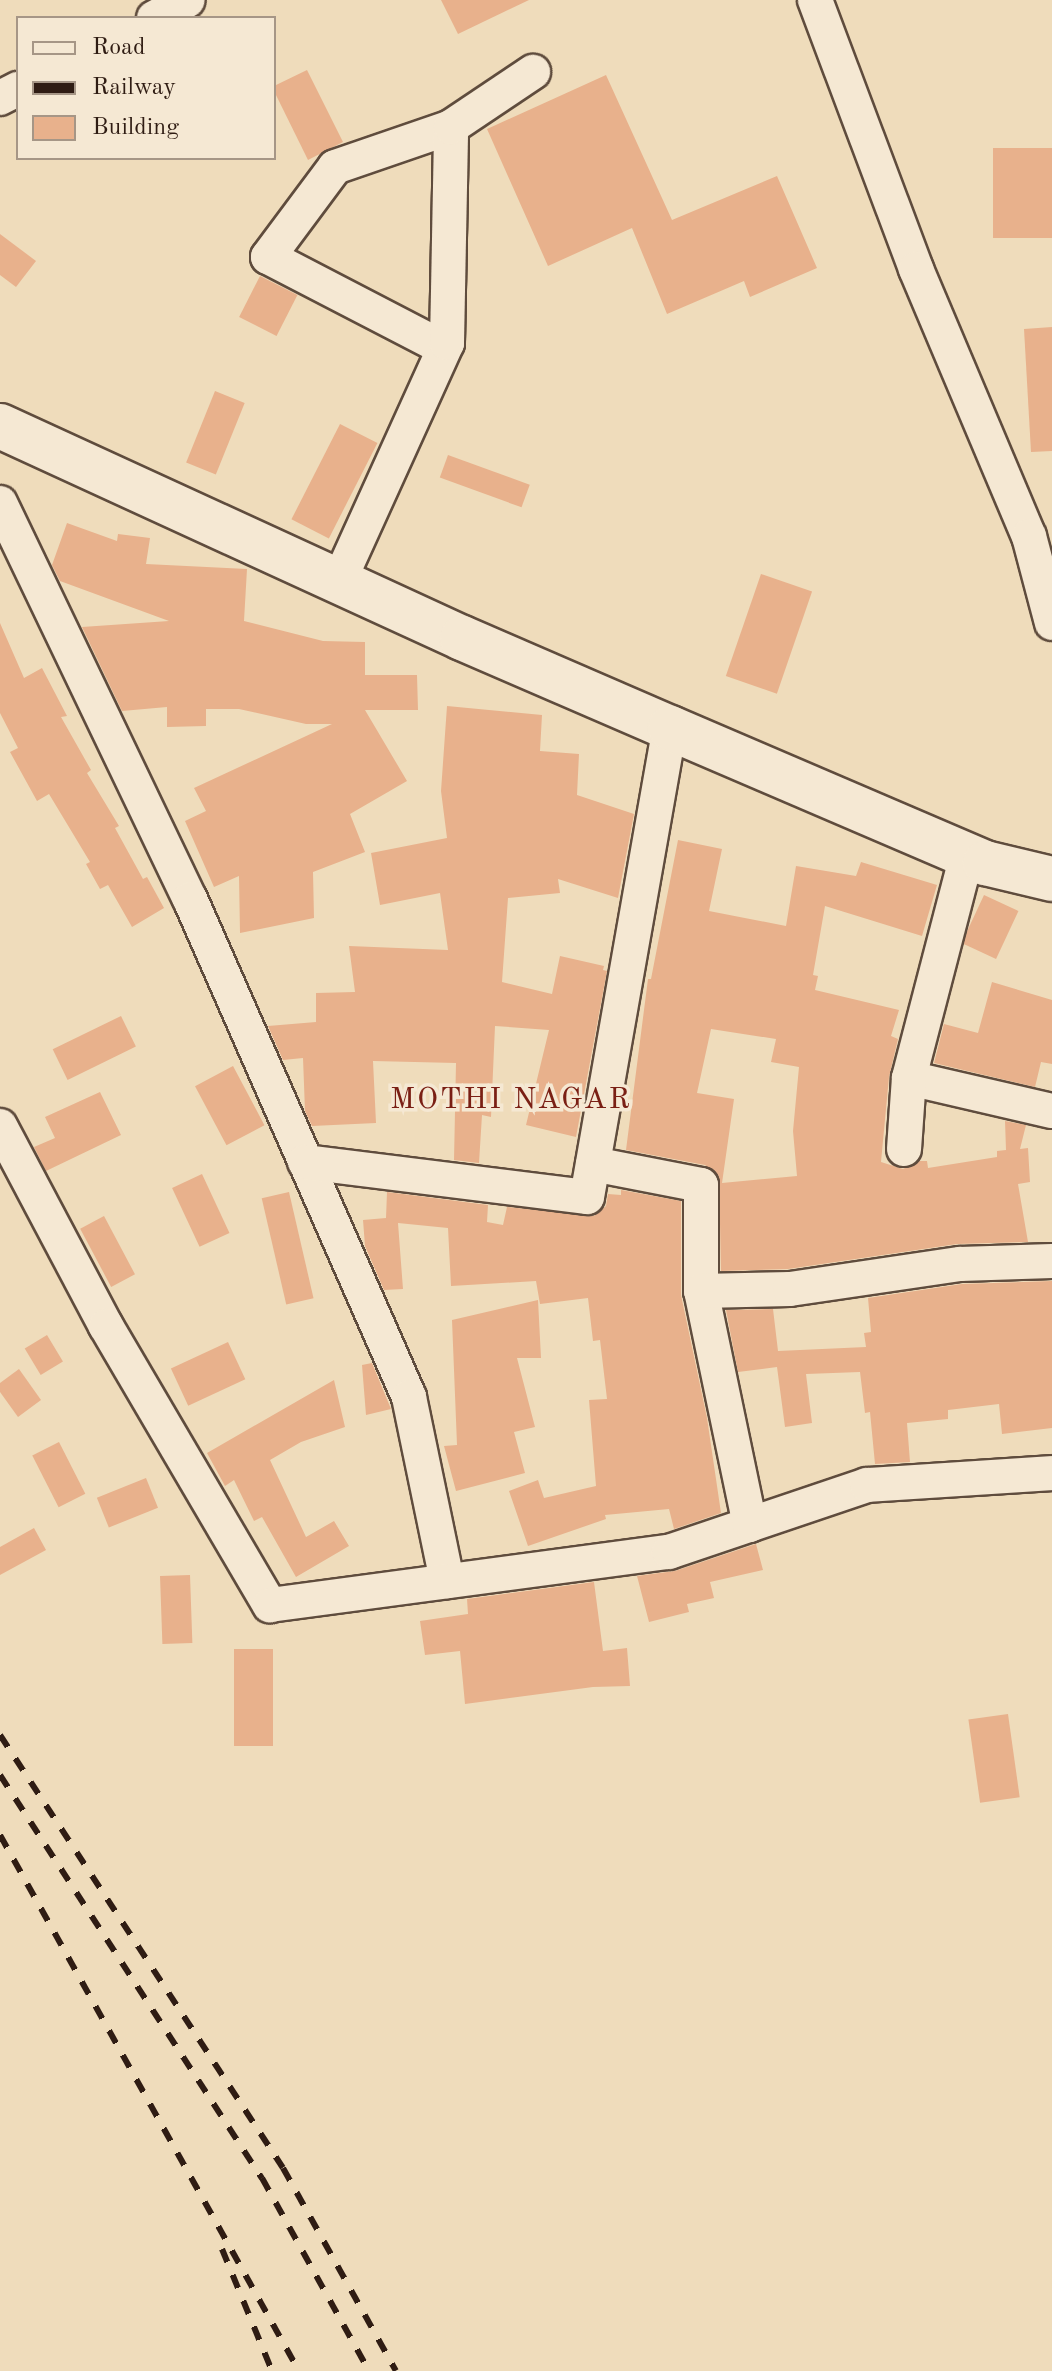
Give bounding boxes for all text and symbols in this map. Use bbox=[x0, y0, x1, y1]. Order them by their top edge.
legend bbox=[16, 16, 276, 160]
text: Road bbox=[92, 36, 145, 60]
text: Railway bbox=[92, 76, 176, 100]
text: Building bbox=[92, 116, 179, 140]
district label: MOTHI NAGAR bbox=[390, 1082, 632, 1118]

